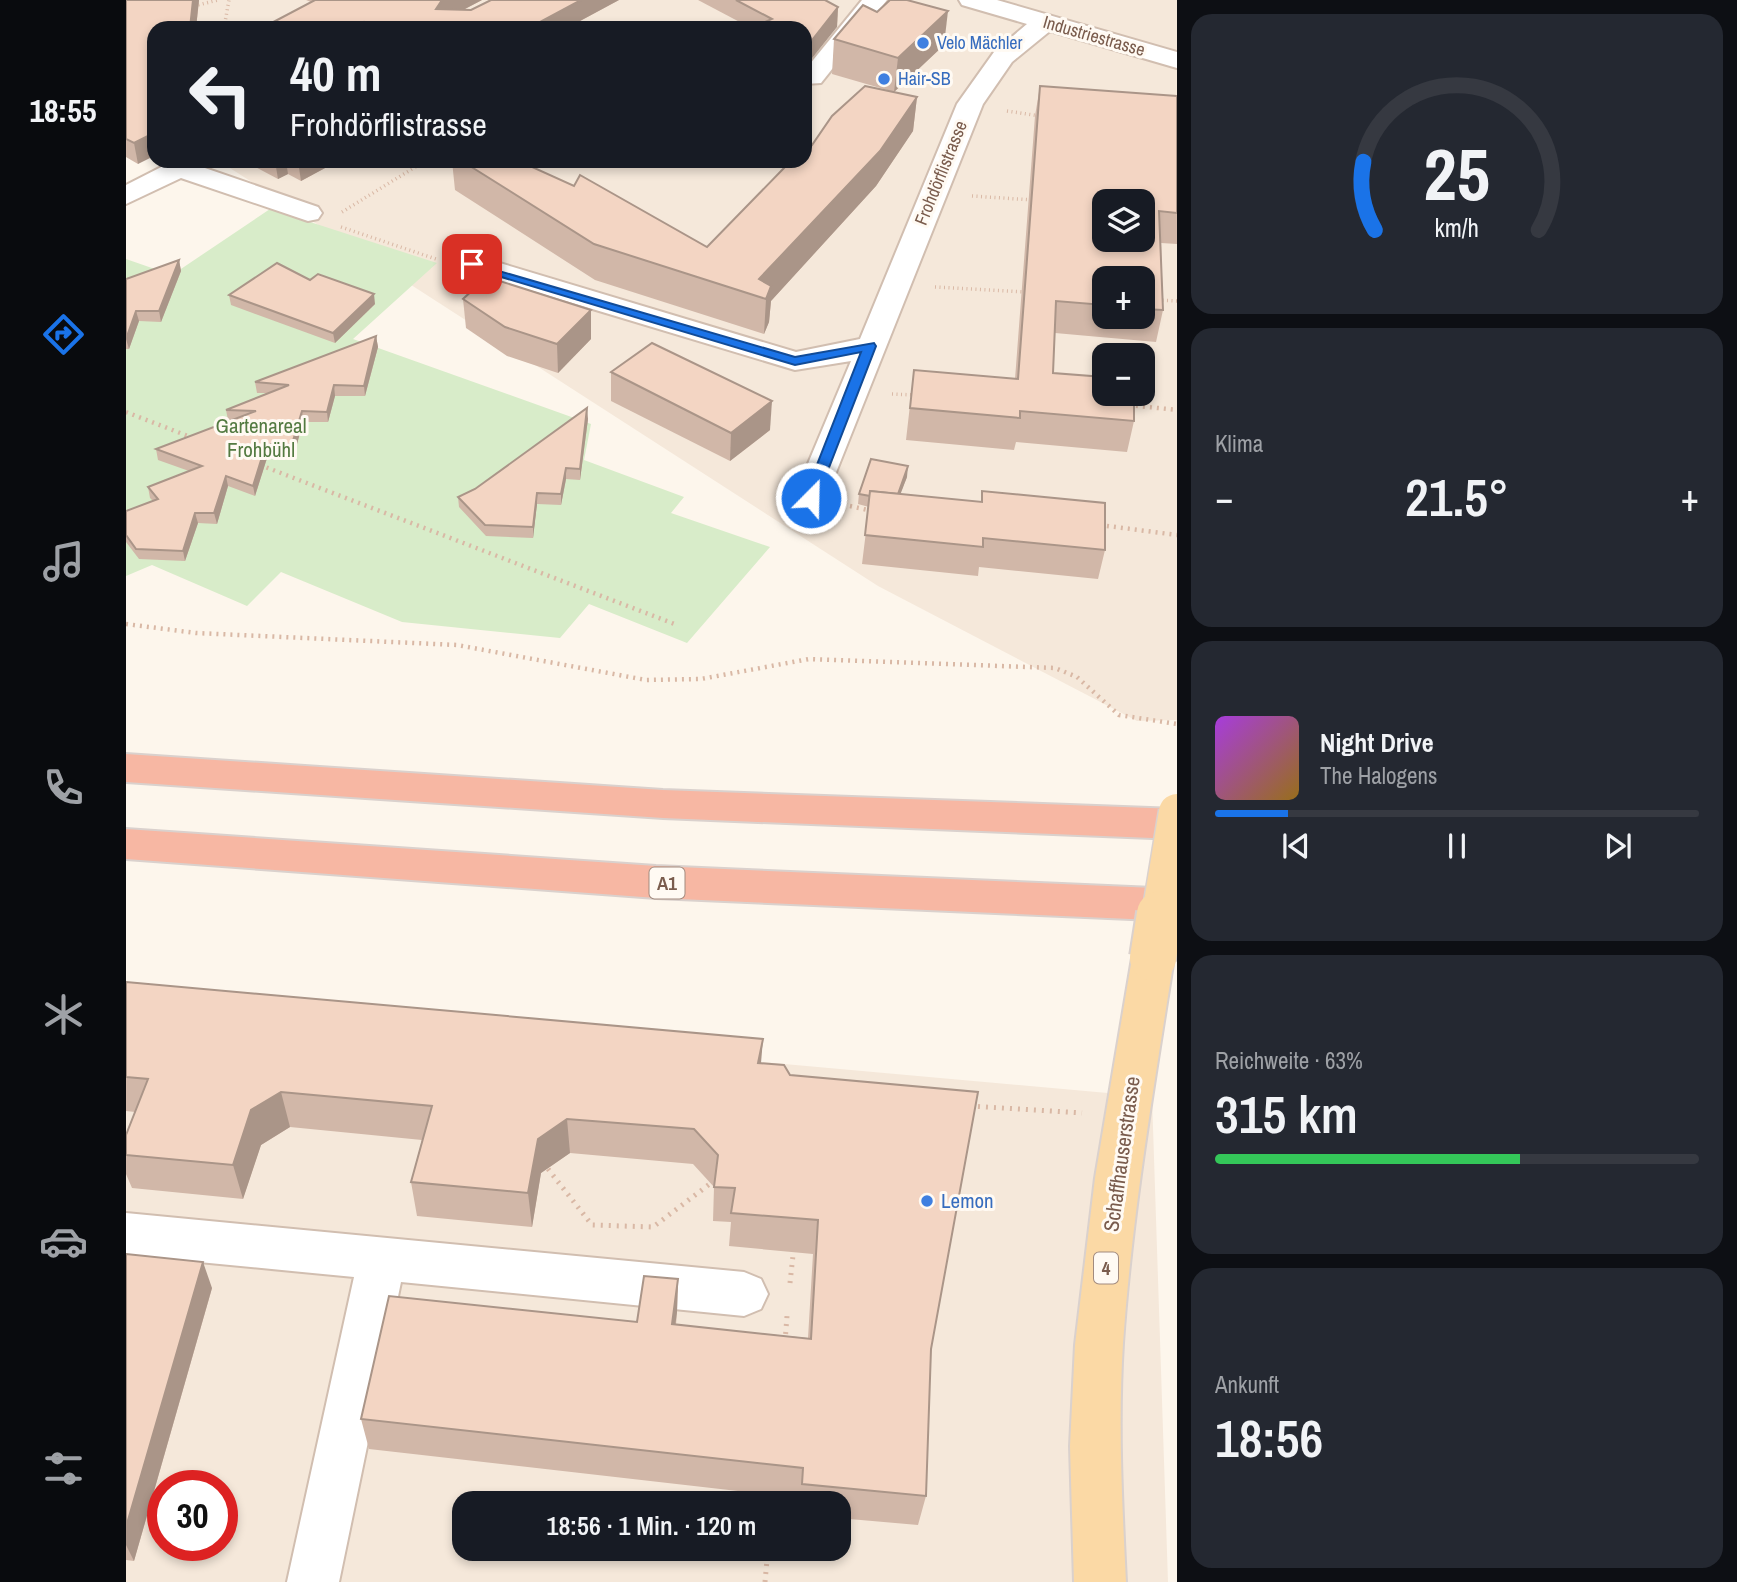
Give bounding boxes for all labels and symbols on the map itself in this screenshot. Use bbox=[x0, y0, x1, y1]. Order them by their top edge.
street label: Industriestrasse bbox=[1040, 9, 1148, 62]
place label: Velo Mächler bbox=[937, 30, 1022, 55]
marker: Velo Mächler bbox=[915, 35, 931, 51]
place label: Hair-SB bbox=[898, 66, 951, 91]
marker: Hair-SB bbox=[876, 71, 892, 87]
street label: Frohdörflistrasse bbox=[908, 117, 973, 229]
pin bbox=[442, 234, 502, 294]
park label: Gartenareal Frohbühl bbox=[216, 411, 306, 464]
position arrow bbox=[774, 461, 848, 535]
road number: A1 bbox=[650, 868, 684, 898]
street label: Schaffhauserstrasse bbox=[1096, 1074, 1147, 1234]
place label: Lemon bbox=[941, 1186, 994, 1215]
marker: Lemon bbox=[919, 1193, 935, 1209]
road number: 4 bbox=[1094, 1252, 1118, 1284]
speed limit sign: 30 bbox=[147, 1470, 238, 1561]

